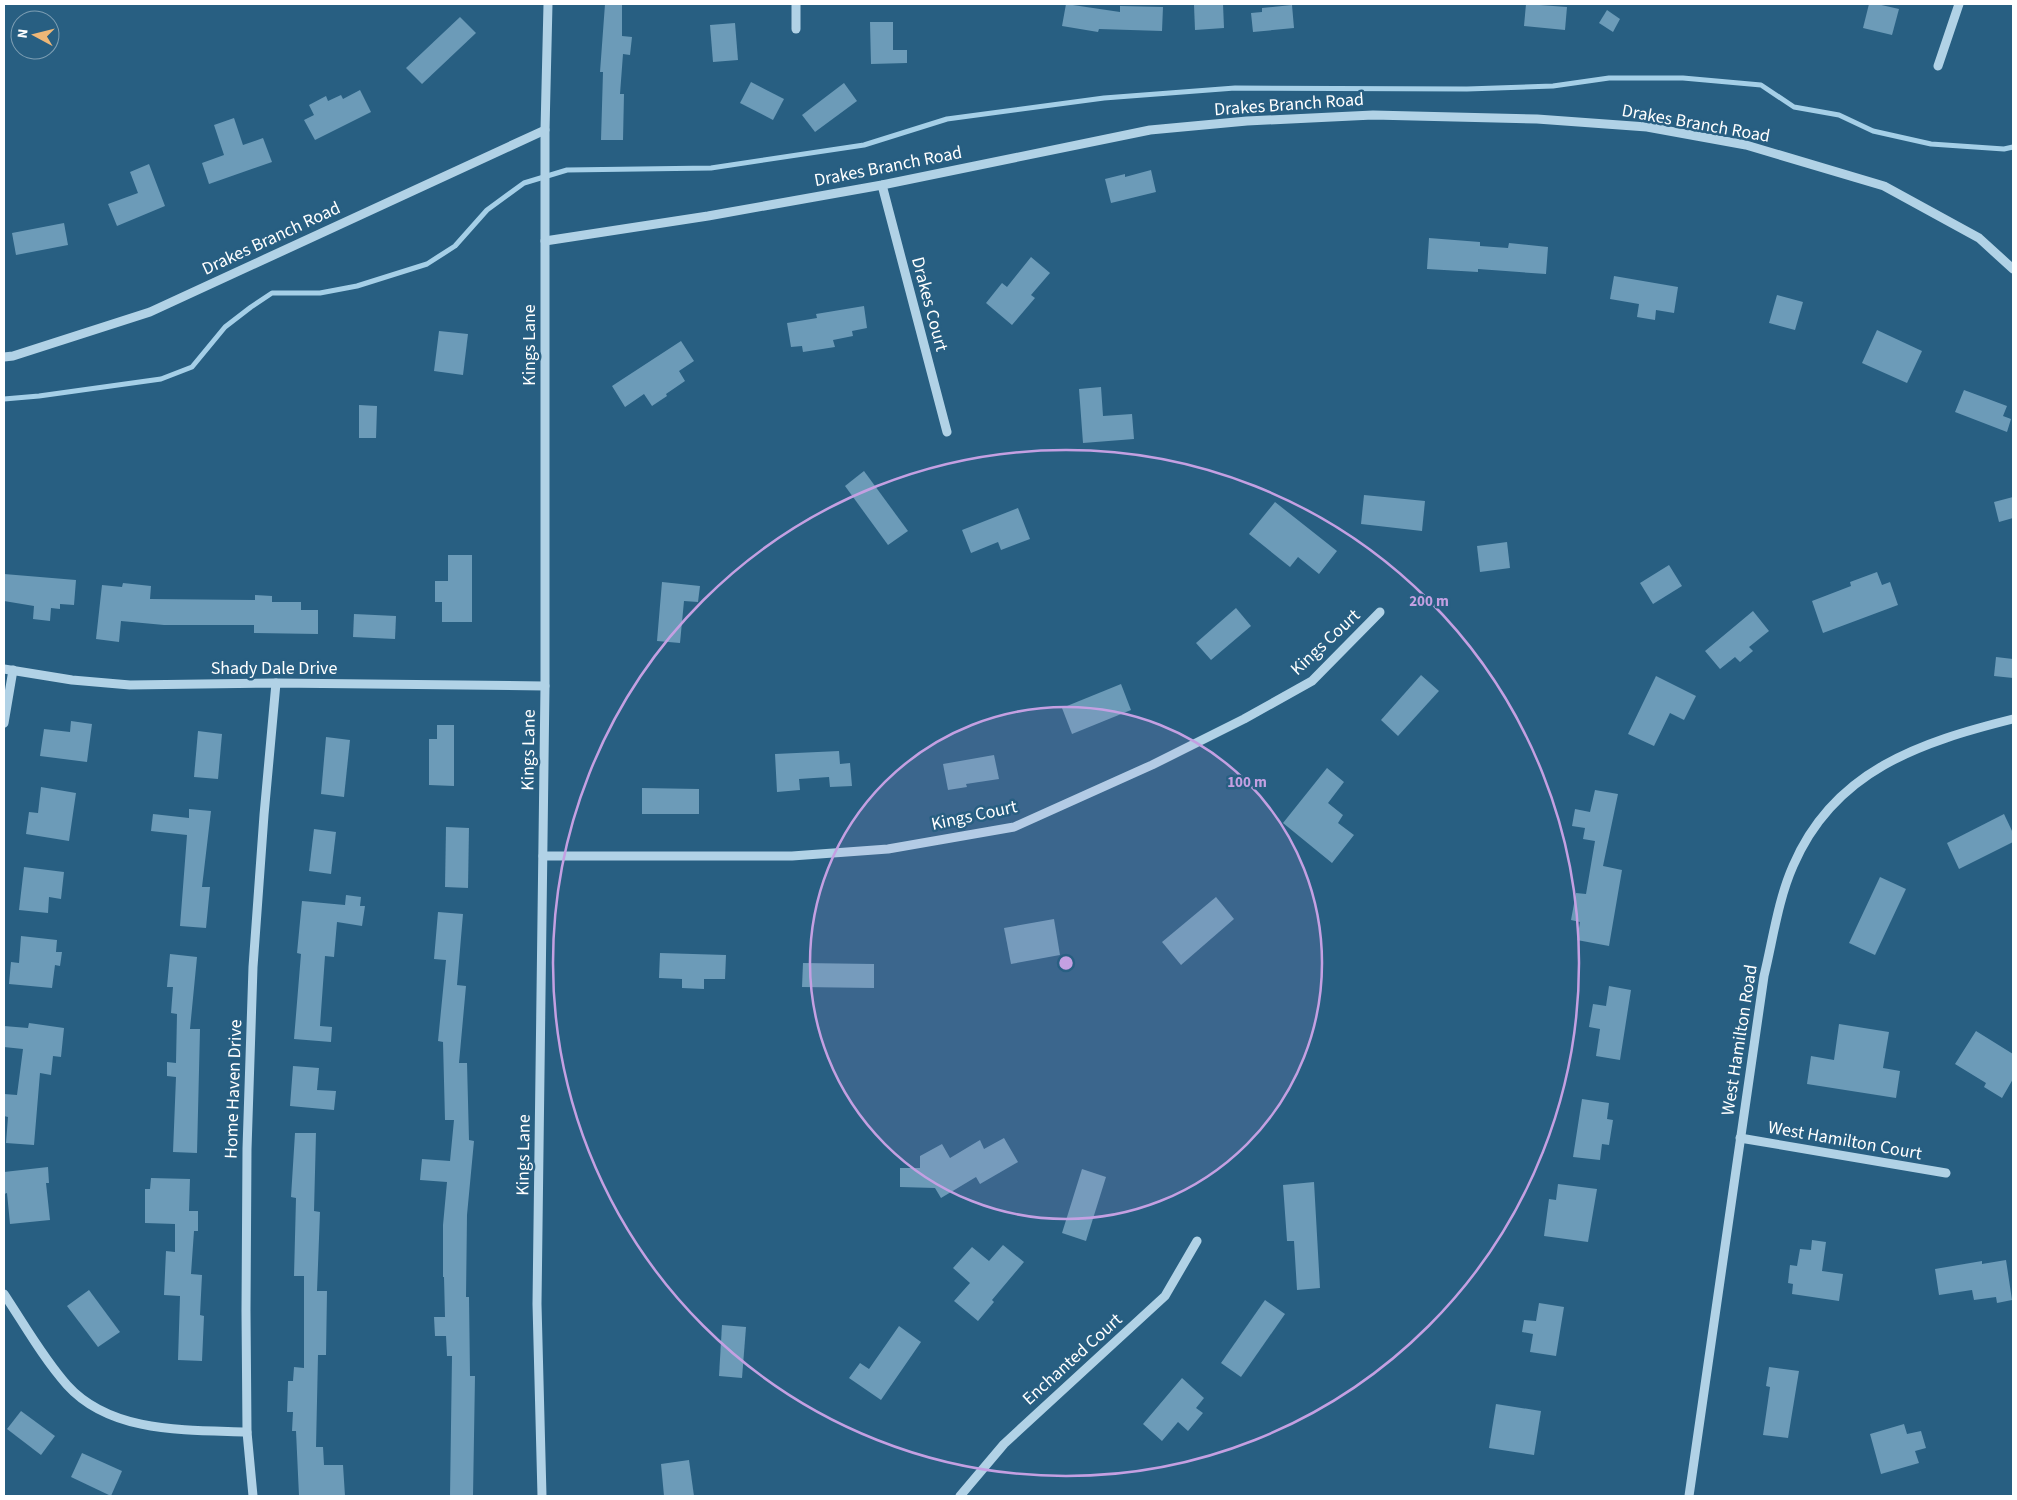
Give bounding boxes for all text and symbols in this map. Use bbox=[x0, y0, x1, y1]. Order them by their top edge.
north arrow bbox=[10, 10, 60, 60]
text: N bbox=[13, 28, 34, 39]
street label: Drakes Branch Road bbox=[1213, 87, 1365, 122]
street label: Drakes Branch Road bbox=[1620, 98, 1772, 149]
street label: Drakes Branch Road bbox=[812, 140, 964, 193]
street label: Drakes Branch Road bbox=[198, 195, 345, 282]
street label: Drakes Court bbox=[905, 254, 954, 354]
street label: Kings Lane bbox=[517, 304, 542, 386]
text: 200 m bbox=[1409, 591, 1449, 612]
street label: Kings Court bbox=[1285, 604, 1366, 681]
street label: Shady Dale Drive bbox=[211, 656, 337, 681]
street label: Kings Lane bbox=[515, 709, 542, 791]
text: 100 m bbox=[1227, 772, 1267, 793]
street label: Kings Court bbox=[929, 794, 1019, 837]
centre of rings bbox=[1057, 954, 1075, 972]
street label: West Hamilton Road bbox=[1715, 963, 1764, 1117]
street label: Home Haven Drive bbox=[219, 1019, 248, 1159]
street label: Kings Lane bbox=[510, 1114, 537, 1196]
street label: West Hamilton Court bbox=[1766, 1115, 1924, 1166]
street label: Enchanted Court bbox=[1017, 1308, 1128, 1411]

